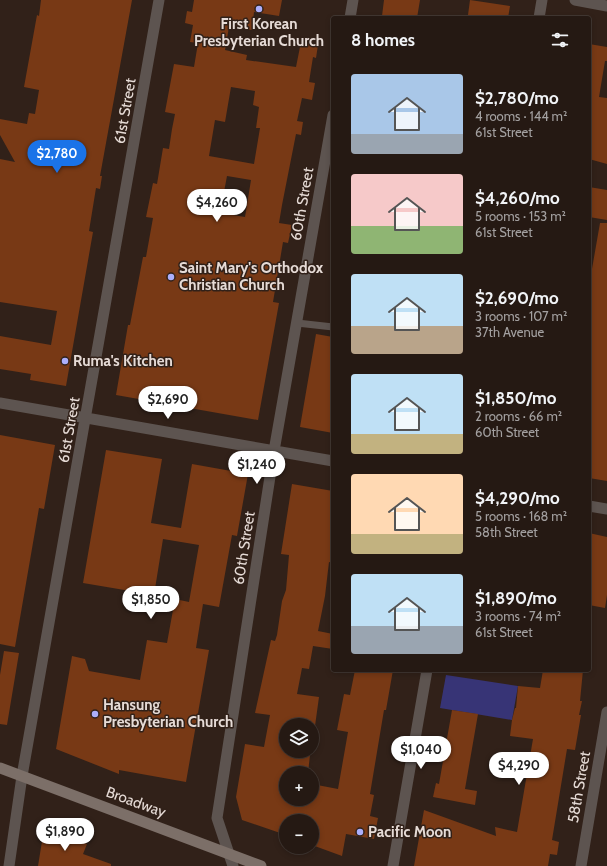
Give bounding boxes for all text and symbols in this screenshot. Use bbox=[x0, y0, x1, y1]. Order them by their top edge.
marker: First Korean Presbyterian Church bbox=[254, 4, 264, 14]
place label: First Korean Presbyterian Church bbox=[194, 15, 324, 50]
icon: filters bbox=[549, 29, 571, 51]
text: 8 homes bbox=[351, 30, 415, 50]
street label: 61st Street bbox=[110, 77, 140, 145]
text: $2,780/mo bbox=[475, 88, 559, 108]
icon: home bbox=[383, 90, 431, 138]
text: 4 rooms · 144 m² bbox=[475, 108, 567, 124]
text: 61st Street bbox=[475, 124, 533, 140]
pin: $2,780 bbox=[24, 140, 90, 174]
text: $2,780 bbox=[36, 145, 78, 161]
street label: 60th Street bbox=[287, 166, 317, 242]
text: $4,260/mo bbox=[475, 188, 560, 208]
pin: $4,260 bbox=[184, 189, 250, 223]
icon: home bbox=[383, 190, 431, 238]
text: $4,260 bbox=[196, 194, 238, 210]
text: 5 rooms · 153 m² bbox=[475, 208, 566, 224]
text: 61st Street bbox=[475, 224, 533, 240]
place label: Saint Mary's Orthodox Christian Church bbox=[179, 259, 324, 294]
marker: Saint Mary's Orthodox Christian Church bbox=[166, 272, 176, 282]
text: $2,690/mo bbox=[475, 288, 559, 308]
icon: home bbox=[383, 290, 431, 338]
text: 3 rooms · 107 m² bbox=[475, 308, 567, 324]
text: 37th Avenue bbox=[475, 324, 544, 340]
place label: Ruma's Kitchen bbox=[73, 352, 173, 370]
marker: Ruma's Kitchen bbox=[60, 356, 70, 366]
pin: $2,690 bbox=[135, 386, 201, 420]
text: $1,850/mo bbox=[475, 388, 556, 408]
icon: home bbox=[383, 390, 431, 438]
text: $2,690 bbox=[147, 391, 189, 407]
street label: 61st Street bbox=[54, 396, 84, 464]
text: 2 rooms · 66 m² bbox=[475, 408, 562, 424]
text: 60th Street bbox=[475, 424, 539, 440]
pin: $1,240 bbox=[224, 451, 290, 485]
text: $1,240 bbox=[237, 456, 277, 472]
text: $4,290/mo bbox=[475, 488, 560, 508]
icon: home bbox=[383, 490, 431, 538]
text: 5 rooms · 168 m² bbox=[475, 508, 567, 524]
street label: 60th Street bbox=[229, 510, 259, 586]
text: 58th Street bbox=[475, 524, 538, 540]
pin: $1,850 bbox=[118, 586, 184, 620]
text: $1,890/mo bbox=[475, 588, 557, 608]
icon: home bbox=[383, 590, 431, 638]
text: $1,850 bbox=[131, 591, 171, 607]
text: 3 rooms · 74 m² bbox=[475, 608, 561, 624]
text: 61st Street bbox=[475, 624, 533, 640]
place label: Hansung Presbyterian Church bbox=[103, 696, 233, 731]
marker: Hansung Presbyterian Church bbox=[90, 709, 100, 719]
map controls bbox=[279, 718, 319, 854]
button: layers bbox=[279, 718, 319, 758]
pin: $1,040 bbox=[388, 736, 454, 770]
text: $1,040 bbox=[400, 741, 442, 757]
street label: 58th Street bbox=[564, 750, 594, 824]
pin: $4,290 bbox=[486, 752, 552, 786]
text: $4,290 bbox=[498, 757, 540, 773]
button: + bbox=[279, 766, 319, 806]
street label: Broadway bbox=[104, 783, 169, 821]
button: − bbox=[279, 814, 319, 854]
pin: $1,890 bbox=[32, 818, 98, 852]
text: $1,890 bbox=[45, 823, 85, 839]
place label: Pacific Moon bbox=[368, 823, 451, 841]
marker: Pacific Moon bbox=[355, 827, 365, 837]

